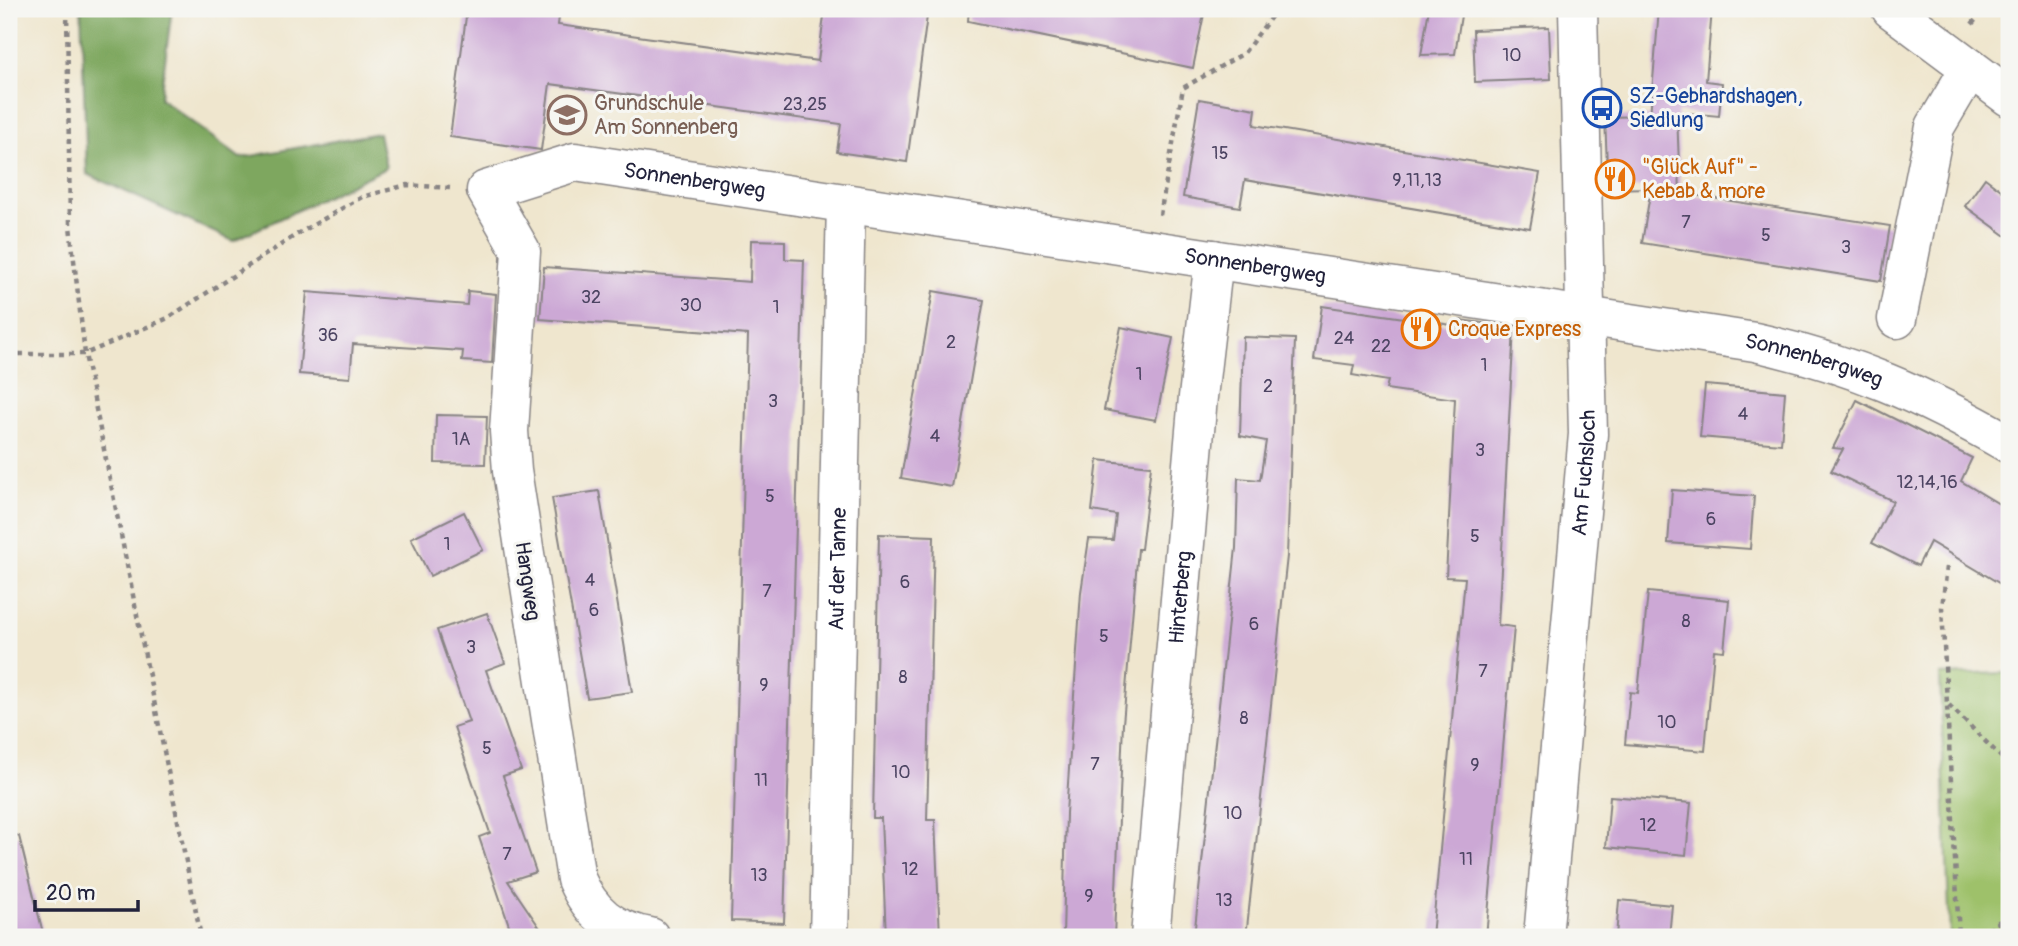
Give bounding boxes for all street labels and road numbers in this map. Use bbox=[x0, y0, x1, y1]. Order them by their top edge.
street label: Sonnenbergweg bbox=[622, 157, 767, 205]
street label: Sonnenbergweg bbox=[1183, 242, 1328, 290]
street label: Sonnenbergweg bbox=[1743, 328, 1887, 394]
street label: Am Fuchsloch bbox=[1566, 409, 1602, 537]
street label: Auf der Tanne bbox=[823, 507, 853, 631]
street label: Hangweg bbox=[509, 540, 546, 623]
street label: Hinterberg bbox=[1163, 550, 1198, 645]

